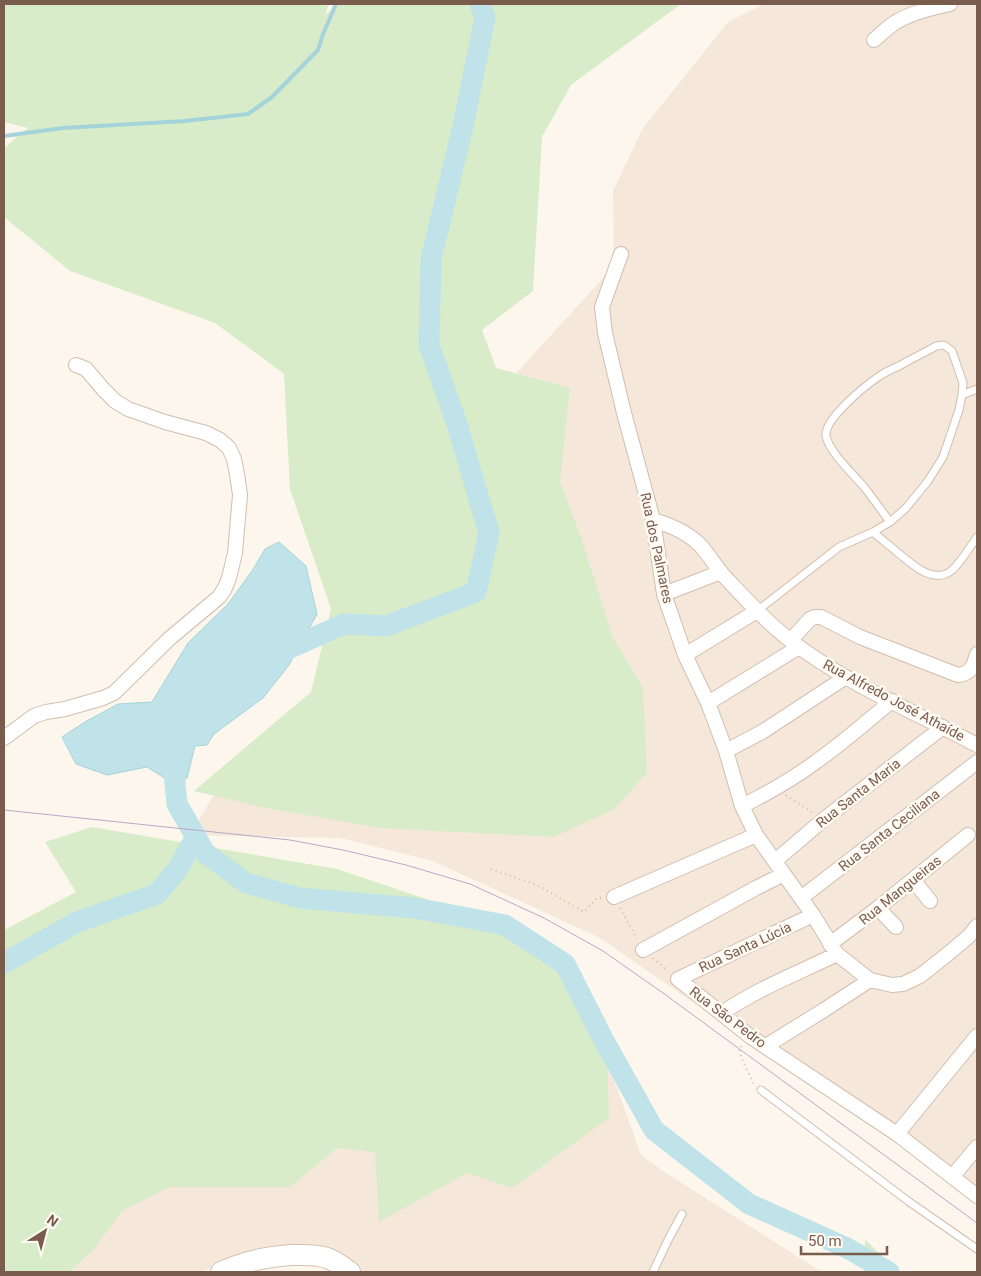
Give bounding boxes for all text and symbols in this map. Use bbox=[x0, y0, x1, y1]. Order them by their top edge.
street label: Rua dos Palmares bbox=[637, 491, 677, 605]
street label: Rua Alfredo José Athaíde bbox=[821, 656, 967, 744]
street label: Rua Santa Maria bbox=[813, 755, 903, 831]
street label: Rua Santa Ceciliana bbox=[835, 786, 943, 874]
street label: Rua Mangueiras bbox=[856, 852, 944, 928]
street label: Rua Santa Lúcia bbox=[696, 919, 794, 975]
street label: Rua São Pedro bbox=[687, 983, 769, 1051]
north arrow bbox=[20, 1206, 70, 1256]
text: N bbox=[44, 1211, 61, 1230]
scale bar bbox=[801, 1224, 887, 1256]
text: 50 m bbox=[808, 1232, 842, 1250]

